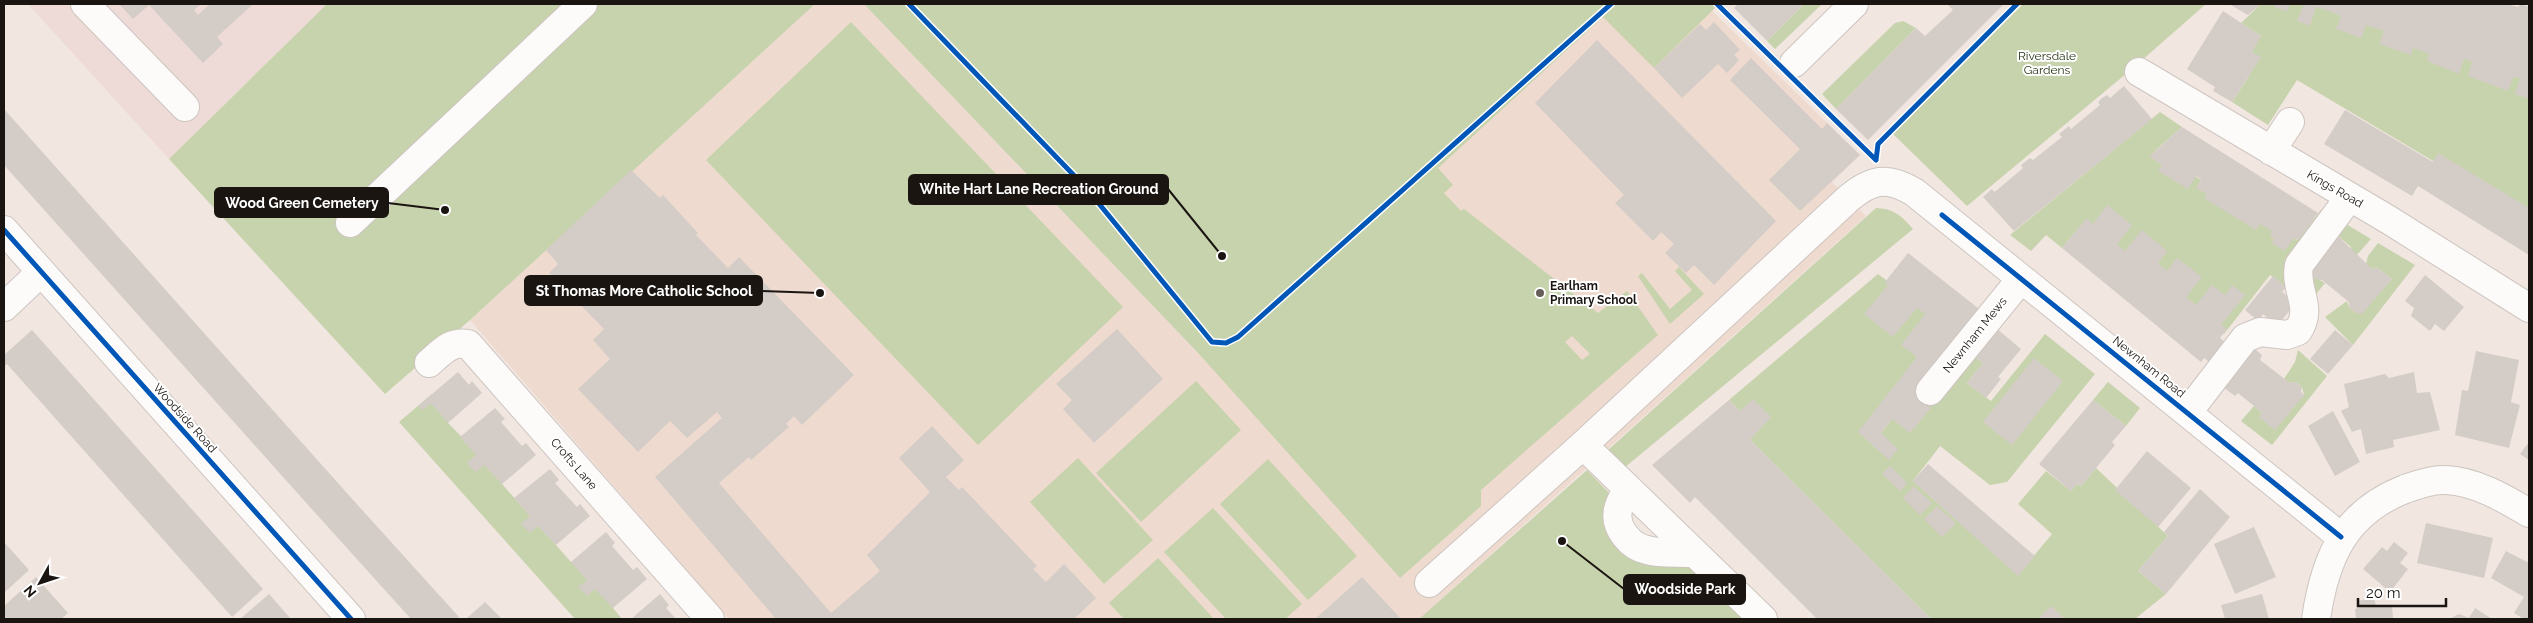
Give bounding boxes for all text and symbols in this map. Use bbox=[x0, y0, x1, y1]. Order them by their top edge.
park label: Riversdale Gardens bbox=[2018, 49, 2076, 77]
street label: Kings Road bbox=[2304, 167, 2366, 211]
callout: White Hart Lane Recreation Ground bbox=[909, 175, 1168, 204]
text: White Hart Lane Recreation Ground bbox=[919, 181, 1159, 197]
callout: Wood Green Cemetery bbox=[215, 188, 388, 217]
text: Wood Green Cemetery bbox=[225, 195, 379, 211]
callout: St Thomas More Catholic School bbox=[525, 276, 762, 305]
place label: Earlham Primary School bbox=[1550, 279, 1637, 307]
text: St Thomas More Catholic School bbox=[536, 283, 753, 299]
marker: Earlham Primary School bbox=[1534, 287, 1546, 299]
street label: Newnham Mews bbox=[1940, 294, 2010, 376]
street label: Newnham Road bbox=[2110, 333, 2188, 401]
street label: Woodside Road bbox=[150, 381, 220, 455]
street label: Crofts Lane bbox=[548, 435, 600, 493]
north arrow bbox=[15, 558, 65, 608]
callout: Woodside Park bbox=[1624, 575, 1745, 604]
scale bar bbox=[2358, 576, 2446, 608]
text: Woodside Park bbox=[1635, 581, 1736, 597]
text: N bbox=[20, 582, 40, 601]
text: 20 m bbox=[2366, 584, 2401, 602]

